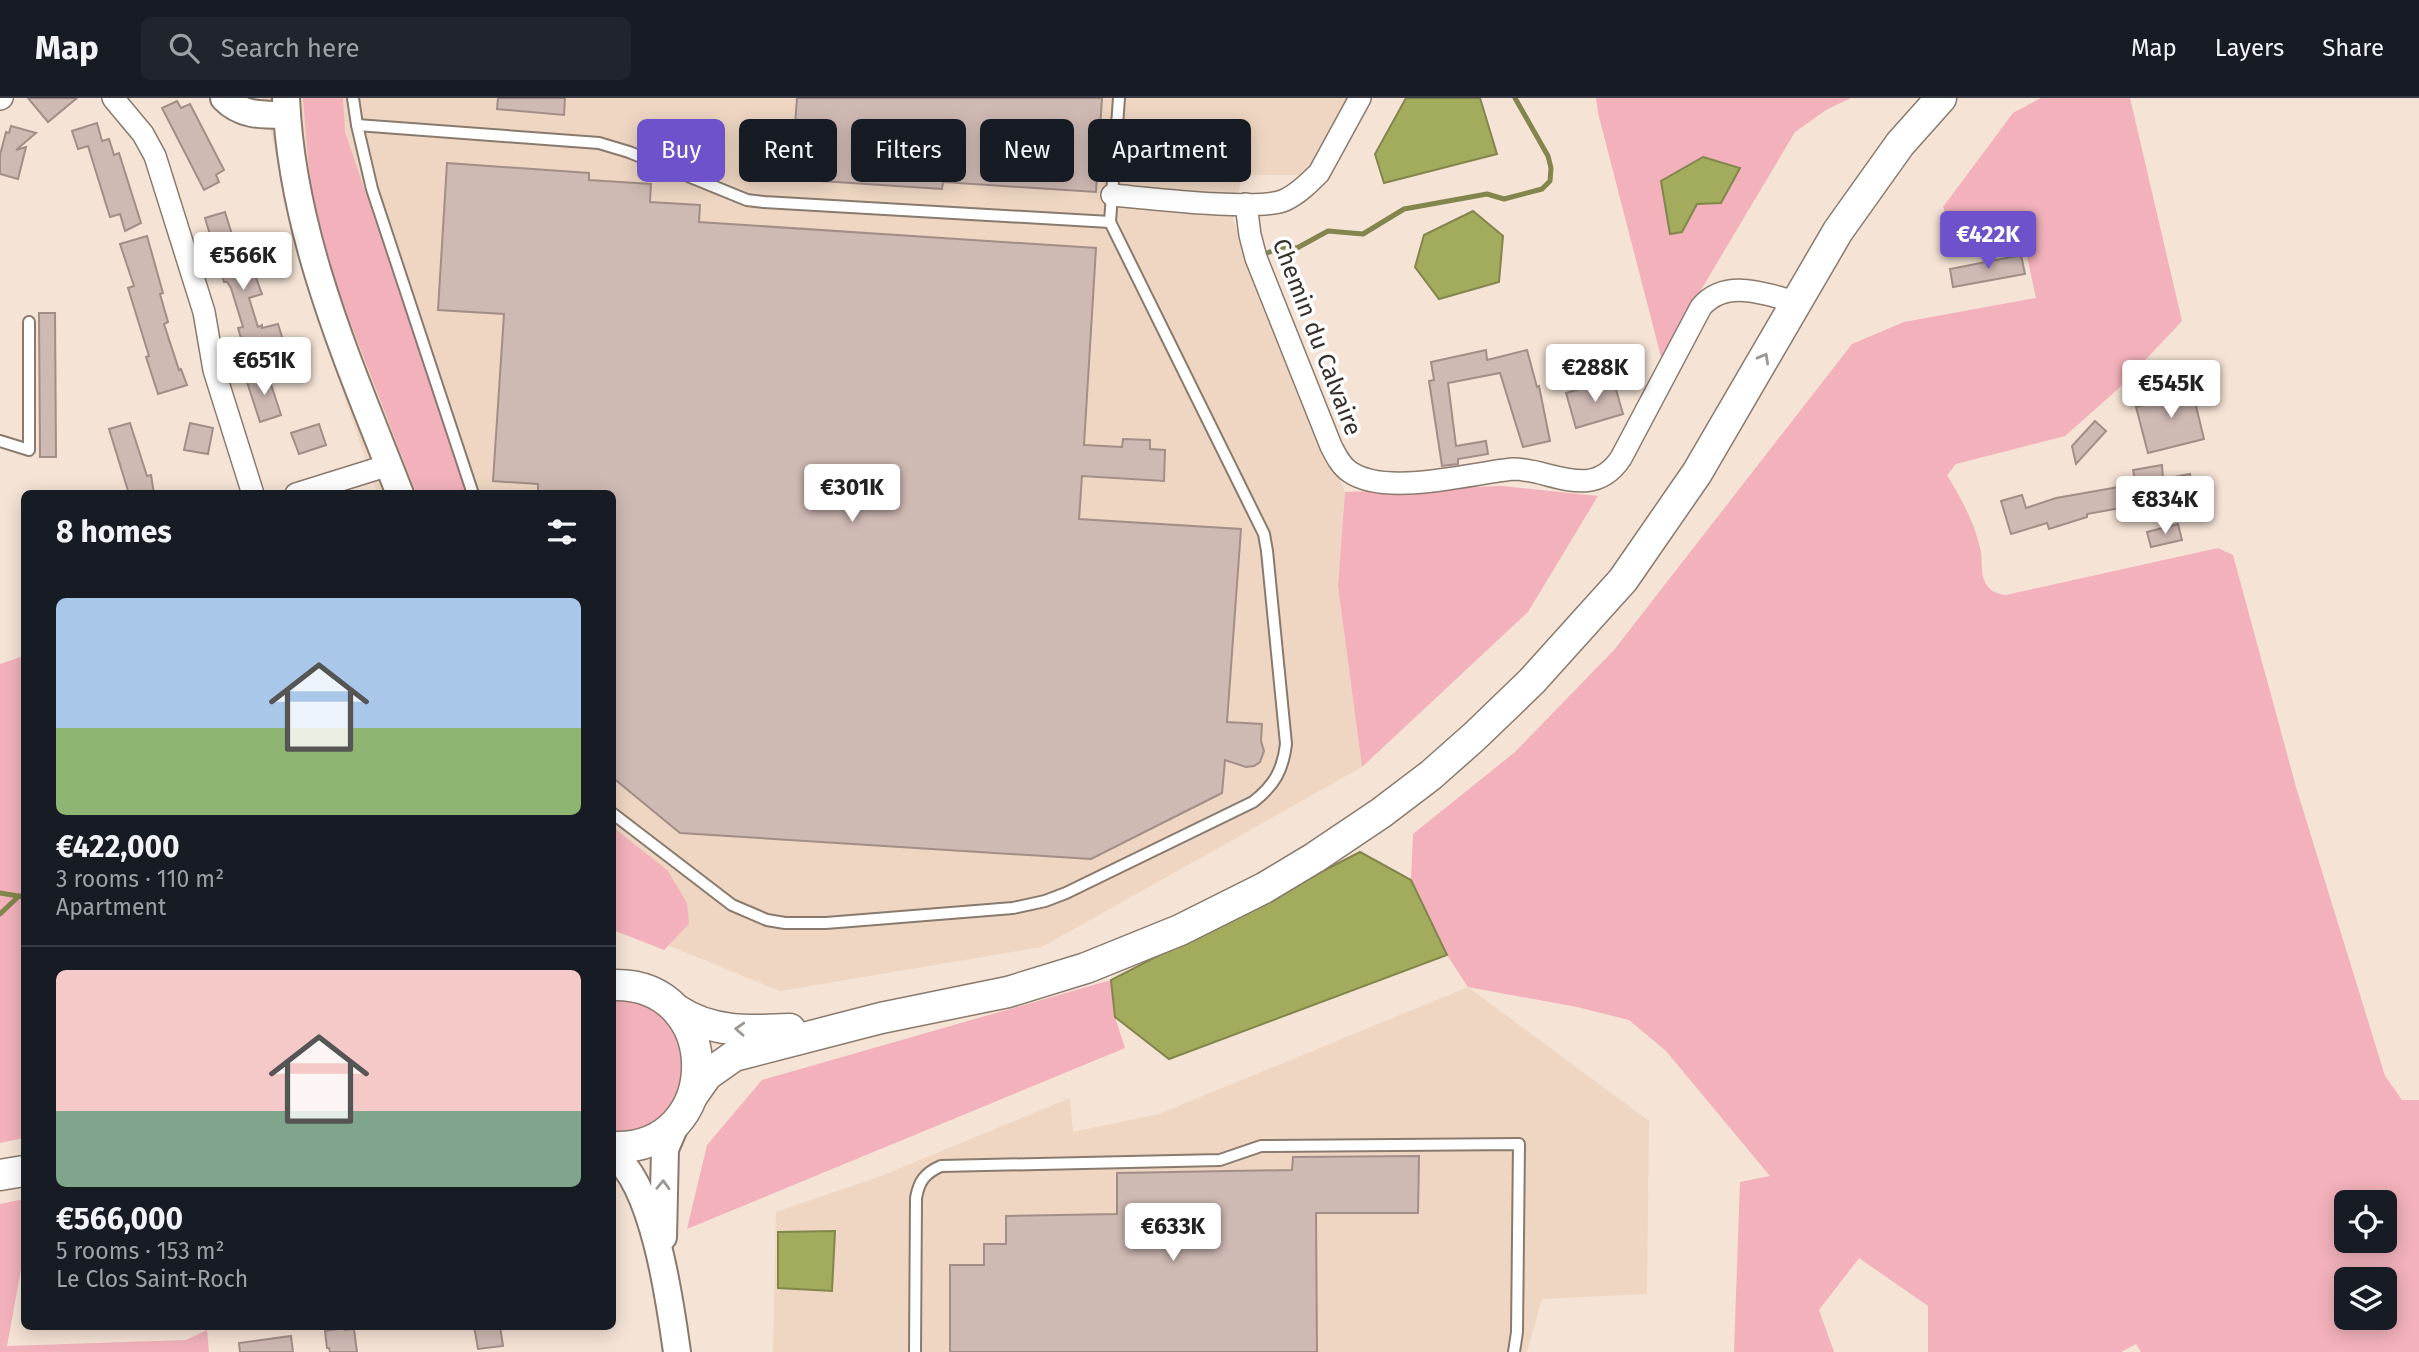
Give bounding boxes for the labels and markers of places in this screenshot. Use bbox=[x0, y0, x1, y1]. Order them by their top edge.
pin: €422K bbox=[1939, 212, 2037, 271]
pin: €566K bbox=[194, 232, 292, 292]
pin: €651K bbox=[215, 338, 313, 397]
pin: €288K bbox=[1546, 344, 1644, 404]
pin: €545K bbox=[2122, 360, 2220, 420]
pin: €301K bbox=[803, 464, 901, 524]
pin: €834K bbox=[2116, 476, 2214, 536]
pin: €633K bbox=[1124, 1204, 1222, 1263]

